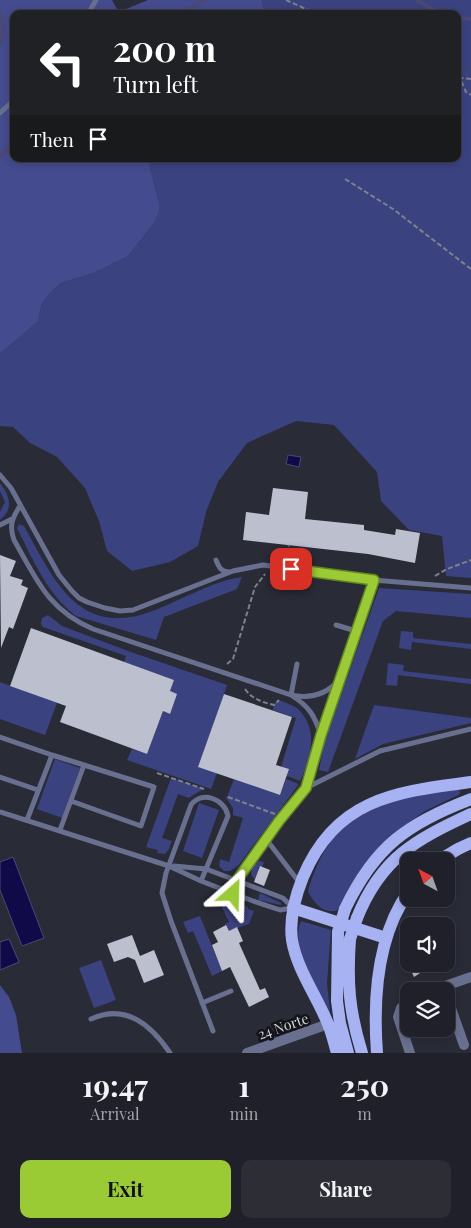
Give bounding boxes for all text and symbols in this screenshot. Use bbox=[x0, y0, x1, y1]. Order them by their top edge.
text: 200 m bbox=[113, 24, 216, 71]
icon: left bbox=[30, 30, 95, 95]
text: Turn left bbox=[113, 69, 198, 99]
icon: arrive bbox=[84, 125, 112, 153]
text: Then bbox=[30, 126, 74, 152]
pin bbox=[270, 548, 312, 590]
icon: arrive bbox=[277, 555, 305, 583]
north arrow bbox=[400, 852, 455, 908]
map controls bbox=[400, 852, 455, 1037]
position arrow bbox=[206, 867, 258, 919]
button: sound bbox=[400, 917, 455, 972]
button: layers bbox=[400, 982, 455, 1037]
street label: 24 Norte bbox=[255, 1008, 311, 1044]
text: 19:47 bbox=[82, 1065, 148, 1105]
text: 1 bbox=[238, 1065, 250, 1105]
text: 250 bbox=[340, 1065, 389, 1105]
text: Arrival bbox=[90, 1103, 140, 1124]
text: min bbox=[230, 1103, 258, 1124]
text: m bbox=[358, 1103, 372, 1124]
button: Exit bbox=[20, 1160, 231, 1218]
button: Share bbox=[241, 1160, 451, 1218]

